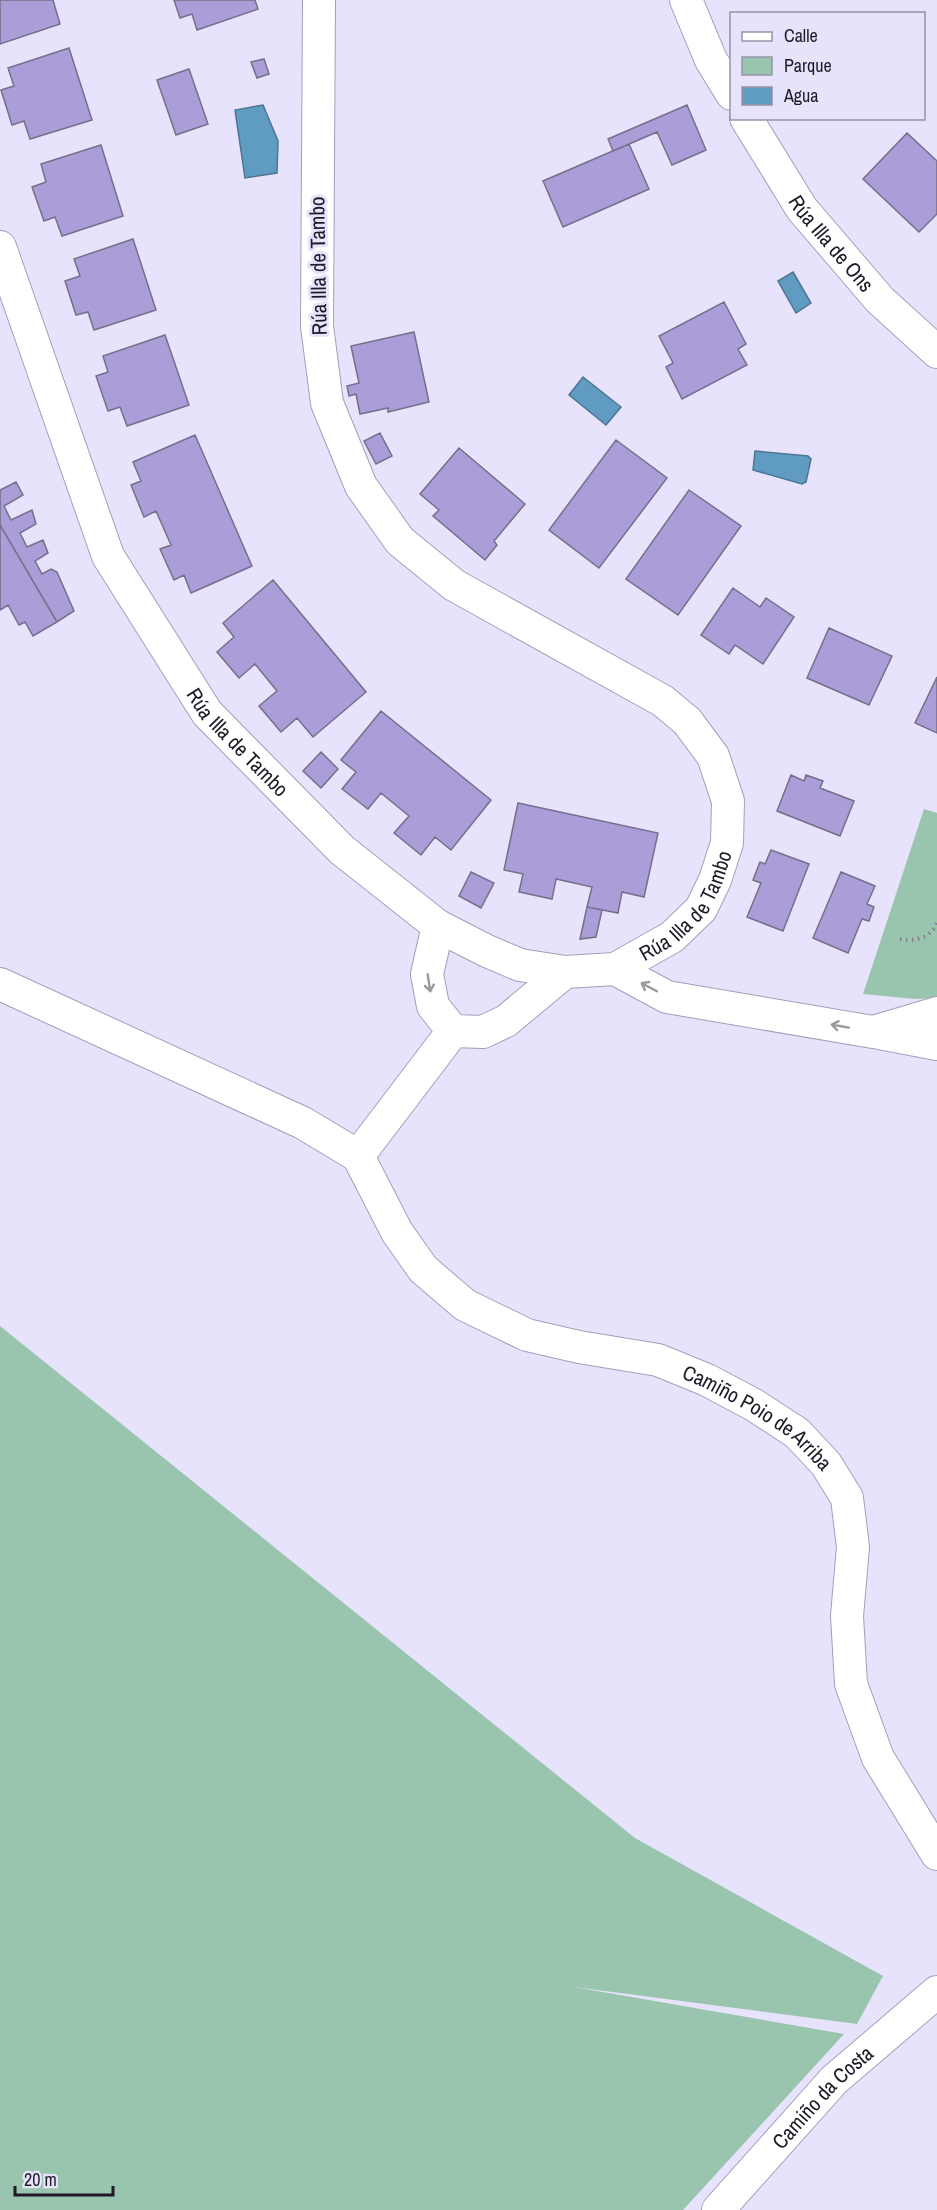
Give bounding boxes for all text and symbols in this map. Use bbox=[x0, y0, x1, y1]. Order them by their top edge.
legend bbox=[730, 12, 925, 120]
text: Calle bbox=[784, 23, 818, 48]
text: Parque bbox=[784, 53, 832, 78]
text: Agua bbox=[783, 83, 818, 108]
street label: Rúa Illa de Ons bbox=[782, 189, 881, 298]
street label: Rúa Illa de Tambo bbox=[302, 196, 334, 336]
street label: Rúa Illa de Tambo bbox=[180, 682, 296, 803]
street label: Rúa Illa de Tambo bbox=[633, 847, 738, 967]
one-way arrow bbox=[424, 973, 435, 993]
one-way arrow bbox=[641, 981, 659, 992]
one-way arrow bbox=[830, 1020, 850, 1031]
street label: Camiño Poio de Arriba bbox=[679, 1357, 839, 1477]
street label: Camiño da Costa bbox=[765, 2038, 879, 2155]
scale bar bbox=[15, 2159, 112, 2197]
text: 20 m bbox=[24, 2167, 57, 2192]

